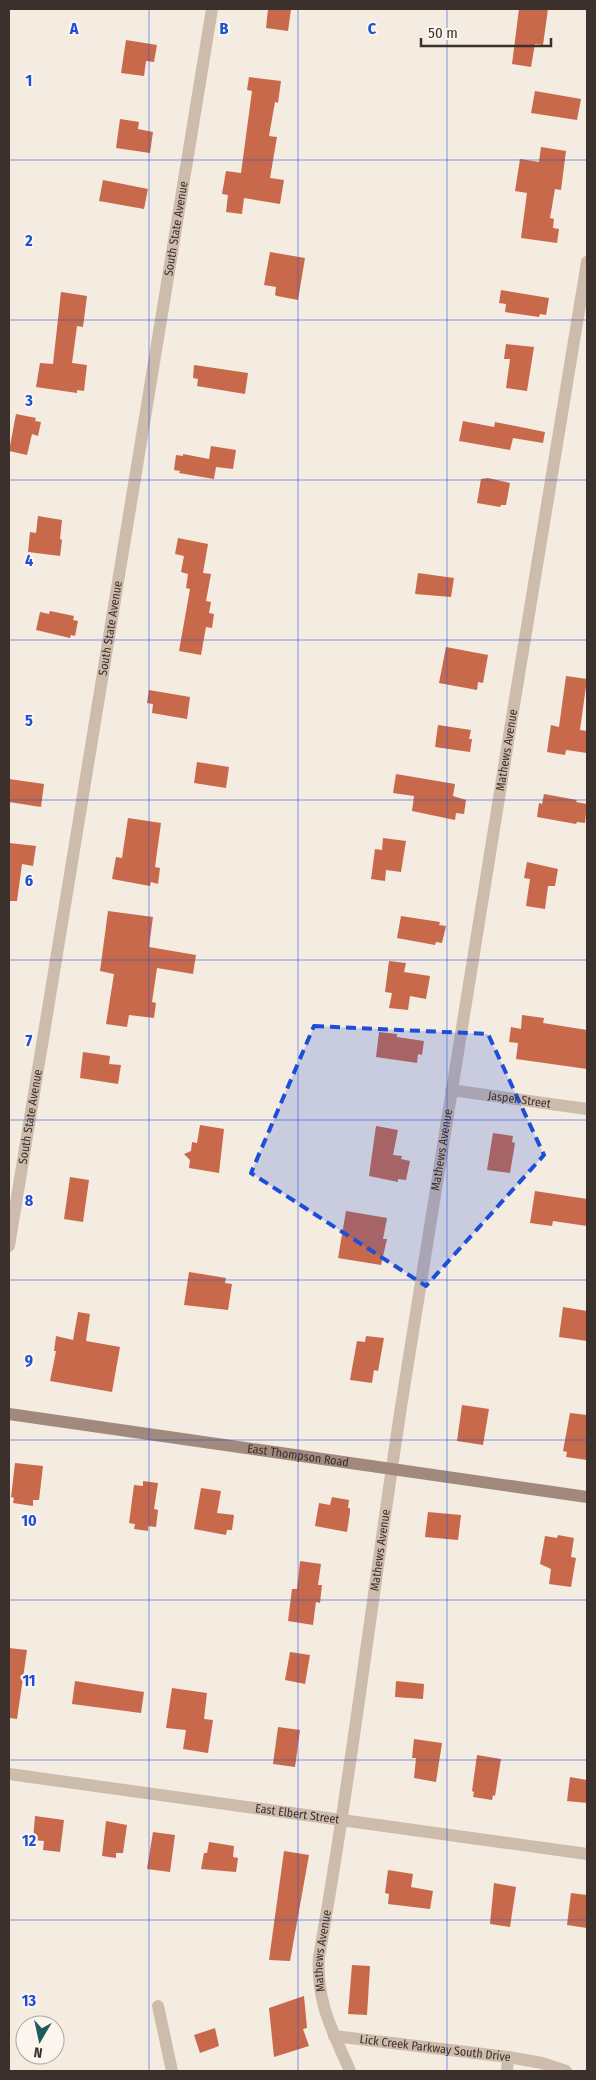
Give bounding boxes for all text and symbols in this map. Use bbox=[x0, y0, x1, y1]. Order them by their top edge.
scale bar bbox=[421, 15, 551, 47]
text: A bbox=[69, 19, 79, 38]
text: B bbox=[220, 19, 229, 38]
text: C bbox=[368, 19, 377, 38]
text: 50 m bbox=[428, 24, 458, 42]
text: 1 bbox=[26, 71, 32, 90]
street label: South State Avenue bbox=[161, 180, 191, 277]
text: 2 bbox=[24, 231, 33, 250]
text: 3 bbox=[24, 391, 33, 410]
text: 4 bbox=[25, 551, 33, 570]
street label: South State Avenue bbox=[96, 580, 125, 677]
street label: Mathews Avenue bbox=[493, 708, 520, 792]
text: 5 bbox=[25, 711, 33, 730]
text: 6 bbox=[25, 871, 33, 890]
text: 7 bbox=[26, 1031, 33, 1050]
street label: South State Avenue bbox=[16, 1068, 45, 1165]
street label: Jasper Street bbox=[487, 1088, 552, 1111]
street label: Mathews Avenue bbox=[428, 1108, 455, 1192]
text: 8 bbox=[25, 1191, 34, 1210]
text: 9 bbox=[25, 1351, 33, 1370]
street label: East Thompson Road bbox=[246, 1441, 350, 1470]
street label: Mathews Avenue bbox=[367, 1508, 393, 1592]
text: 10 bbox=[21, 1511, 37, 1530]
text: 11 bbox=[22, 1671, 36, 1690]
street label: East Elbert Street bbox=[254, 1801, 340, 1827]
text: 12 bbox=[22, 1831, 37, 1850]
street label: Mathews Avenue bbox=[312, 1909, 334, 1993]
text: 13 bbox=[22, 1991, 37, 2010]
north arrow bbox=[15, 2015, 65, 2065]
street label: Lick Creek Parkway South Drive bbox=[359, 2032, 512, 2064]
text: N bbox=[33, 2043, 44, 2061]

